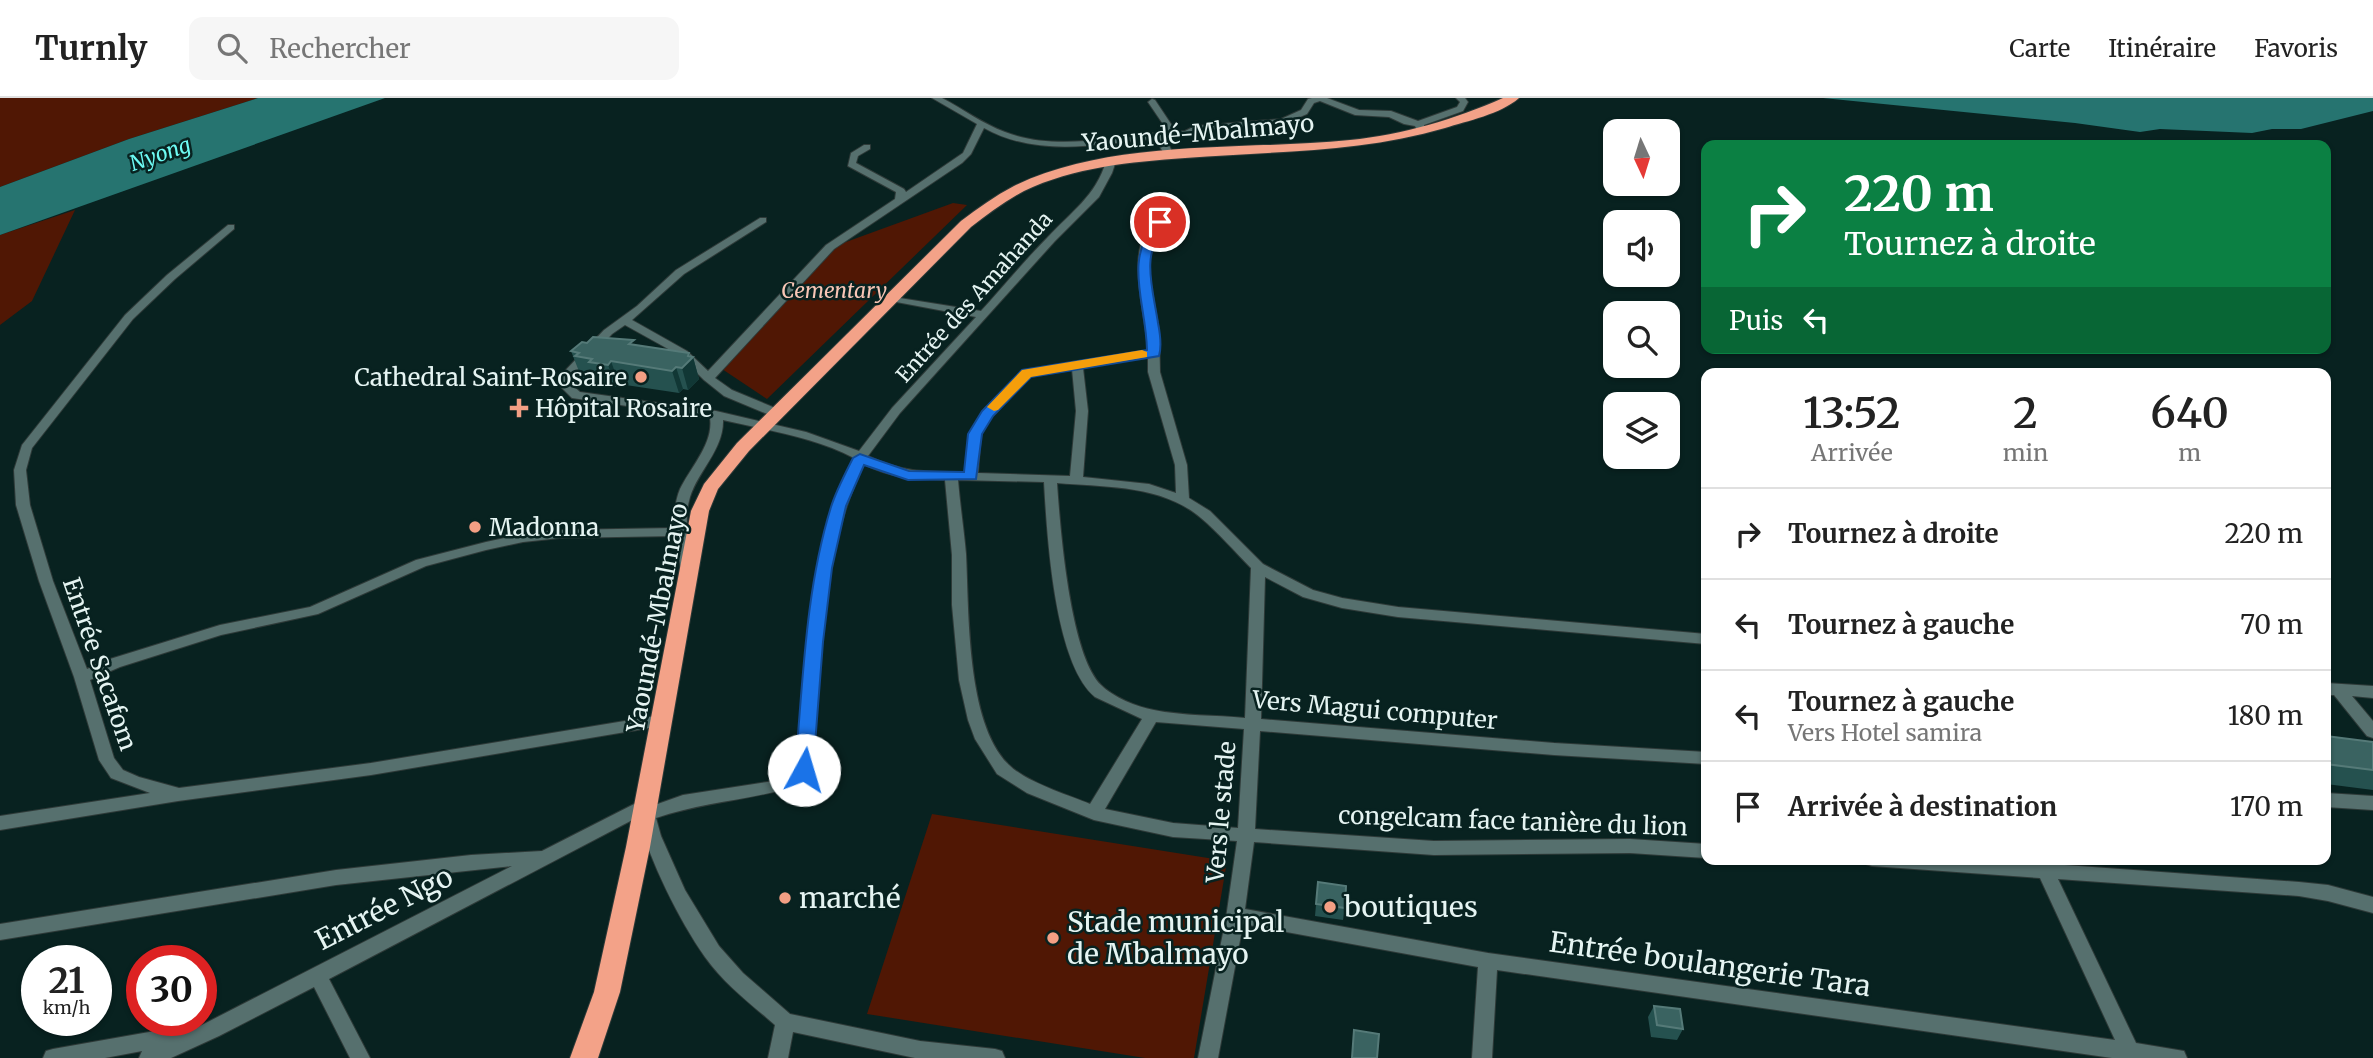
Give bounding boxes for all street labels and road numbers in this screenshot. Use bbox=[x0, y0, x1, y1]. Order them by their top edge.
street label: Yaoundé-Mbalmayo bbox=[1080, 107, 1315, 159]
street label: Entrée des Amahanda bbox=[890, 206, 1058, 388]
street label: Yaoundé-Mbalmayo bbox=[619, 501, 694, 736]
street label: Entrée Sacafom bbox=[56, 574, 144, 755]
street label: Vers Magui computer bbox=[1250, 684, 1499, 736]
street label: Vers le stade bbox=[1199, 740, 1243, 885]
street label: congelcam face tanière du lion bbox=[1338, 799, 1688, 843]
street label: Entrée Ngo bbox=[309, 858, 459, 958]
street label: Entrée boulangerie Tara bbox=[1547, 924, 1873, 1004]

